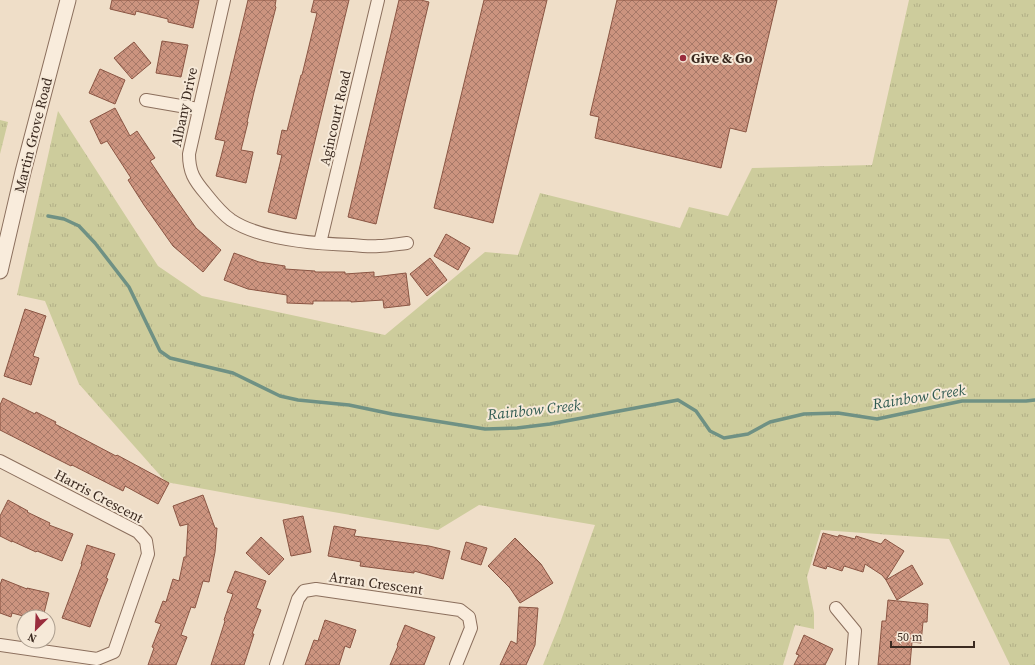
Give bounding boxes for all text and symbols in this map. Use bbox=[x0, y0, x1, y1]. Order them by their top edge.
place label: Give & Go bbox=[691, 48, 753, 68]
marker: Give & Go bbox=[678, 53, 688, 63]
street label: Albany Drive bbox=[166, 65, 202, 149]
street label: Agincourt Road bbox=[314, 68, 356, 168]
street label: Martin Grove Road bbox=[9, 75, 57, 195]
water label: Rainbow Creek bbox=[870, 379, 968, 414]
water label: Rainbow Creek bbox=[485, 394, 582, 425]
street label: Harris Crescent bbox=[51, 464, 147, 528]
street label: Arran Crescent bbox=[328, 567, 425, 600]
north arrow bbox=[16, 609, 56, 649]
scale bar bbox=[891, 623, 974, 649]
text: N bbox=[25, 629, 39, 646]
text: 50 m bbox=[897, 629, 923, 645]

